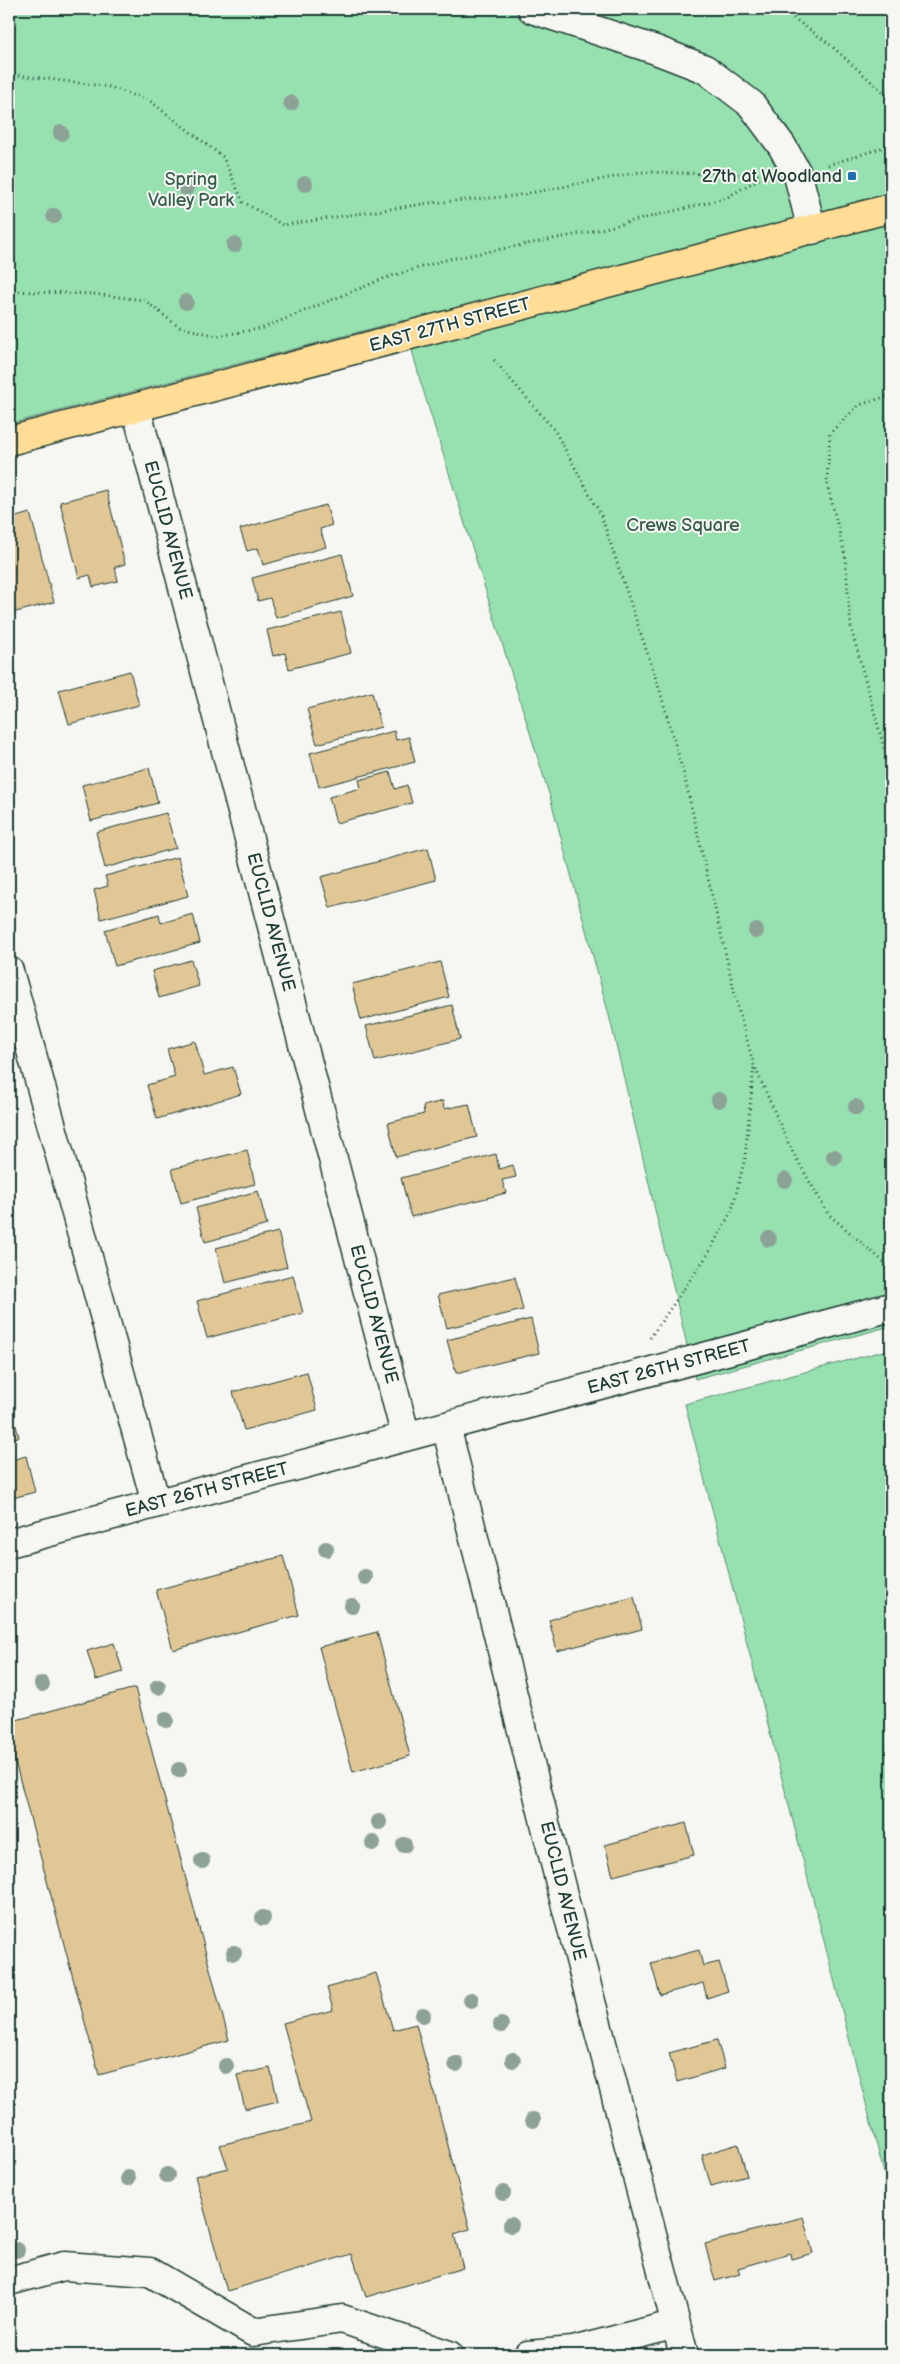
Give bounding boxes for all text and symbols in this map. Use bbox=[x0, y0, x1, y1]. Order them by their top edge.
place label: 27th at Woodland bbox=[702, 166, 842, 187]
park label: Spring Valley Park bbox=[148, 169, 234, 211]
marker: 27th at Woodland bbox=[846, 170, 858, 182]
street label: EAST 27TH STREET bbox=[367, 293, 533, 357]
street label: EUCLID AVENUE bbox=[139, 458, 197, 602]
park label: Crews Square bbox=[626, 515, 740, 536]
street label: EUCLID AVENUE bbox=[242, 850, 300, 994]
street label: EUCLID AVENUE bbox=[345, 1242, 403, 1386]
street label: EAST 26TH STREET bbox=[585, 1335, 753, 1399]
street label: EAST 26TH STREET bbox=[123, 1458, 291, 1522]
street label: EUCLID AVENUE bbox=[536, 1819, 590, 1963]

